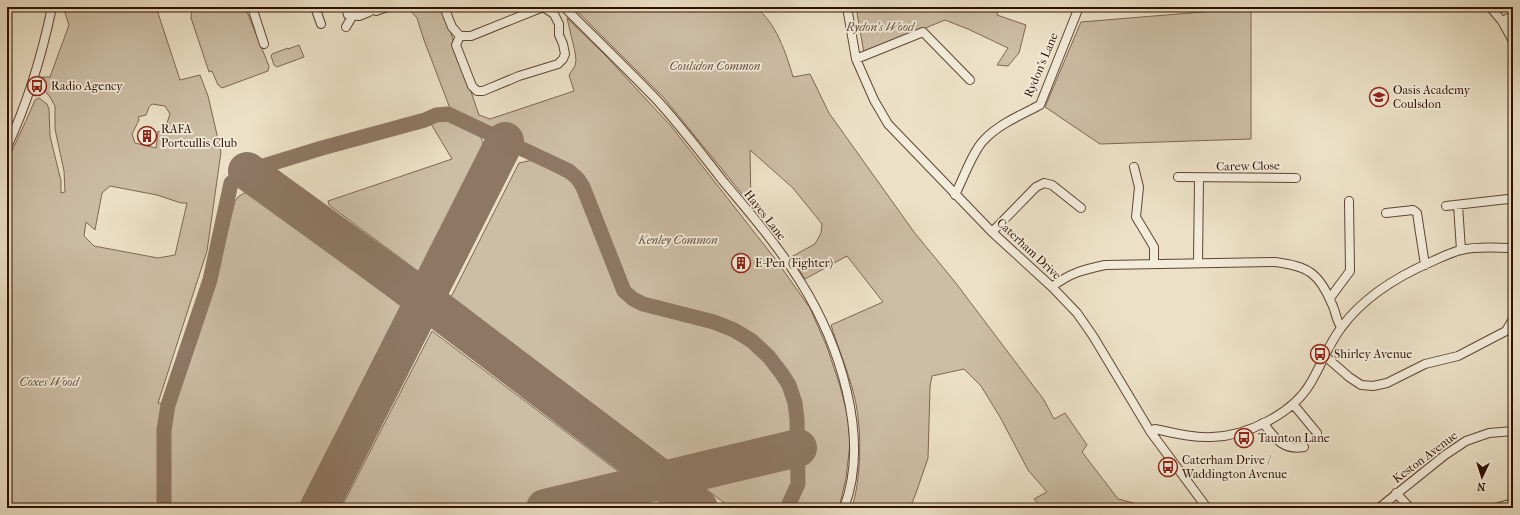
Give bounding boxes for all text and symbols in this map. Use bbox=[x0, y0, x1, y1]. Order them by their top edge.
park label: Rydon's Wood bbox=[845, 20, 916, 34]
street label: Rydon's Lane bbox=[1021, 31, 1061, 99]
park label: Coulsdon Common bbox=[669, 59, 761, 73]
bus stop icon: Radio Agency bbox=[26, 75, 48, 97]
place label: Radio Agency bbox=[51, 79, 123, 93]
place label: Oasis Academy Coulsdon bbox=[1393, 83, 1471, 111]
school or university icon: Oasis Academy Coulsdon bbox=[1368, 86, 1390, 108]
place label: RAFA Portcullis Club bbox=[161, 122, 237, 150]
building icon: RAFA Portcullis Club bbox=[136, 125, 158, 147]
street label: Carew Close bbox=[1216, 158, 1280, 174]
street label: Hayes Lane bbox=[741, 187, 789, 243]
street label: Caterham Drive bbox=[994, 216, 1064, 282]
park label: Kenley Common bbox=[637, 233, 718, 247]
building icon: E-Pen (Fighter) bbox=[730, 252, 752, 274]
place label: E-Pen (Fighter) bbox=[755, 256, 833, 270]
bus stop icon: Shirley Avenue bbox=[1309, 343, 1331, 365]
place label: Shirley Avenue bbox=[1334, 347, 1412, 361]
park label: Coxes Wood bbox=[20, 375, 80, 389]
bus stop icon: Taunton Lane bbox=[1233, 427, 1255, 449]
street label: Keston Avenue bbox=[1390, 428, 1460, 486]
place label: Taunton Lane bbox=[1258, 431, 1330, 445]
place label: Caterham Drive / Waddington Avenue bbox=[1181, 453, 1287, 481]
bus stop icon: Caterham Drive / Waddington Avenue bbox=[1157, 456, 1179, 478]
north arrow bbox=[1462, 457, 1502, 497]
text: N bbox=[1476, 480, 1486, 493]

